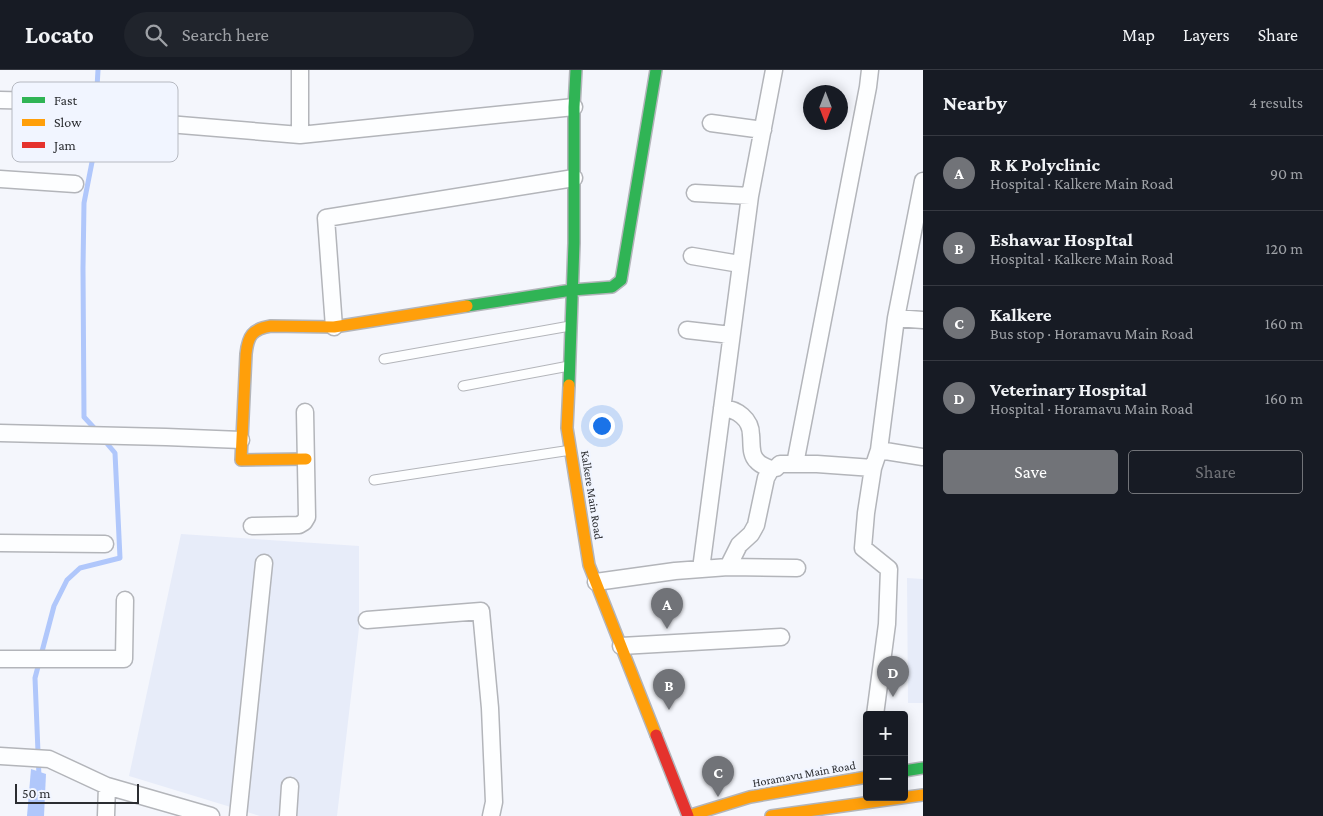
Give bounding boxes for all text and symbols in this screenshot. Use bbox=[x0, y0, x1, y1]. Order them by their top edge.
search box bbox=[124, 12, 474, 57]
text: Locato bbox=[25, 21, 94, 48]
icon: search bbox=[142, 21, 170, 49]
text: Search here bbox=[182, 24, 269, 45]
text: Map bbox=[1122, 25, 1155, 45]
text: Layers bbox=[1183, 25, 1230, 45]
text: Share bbox=[1258, 25, 1298, 45]
legend bbox=[12, 82, 178, 162]
north arrow bbox=[803, 85, 848, 130]
text: Nearby bbox=[943, 91, 1007, 115]
text: Fast bbox=[54, 92, 78, 108]
text: 4 results bbox=[1249, 94, 1303, 111]
text: Slow bbox=[54, 114, 82, 130]
text: Jam bbox=[52, 137, 76, 153]
text: R K Polyclinic bbox=[990, 154, 1100, 175]
text: A bbox=[954, 165, 964, 182]
text: 90 m bbox=[1270, 165, 1303, 182]
text: Hospital · Kalkere Main Road bbox=[990, 175, 1173, 192]
text: Eshawar HospItal bbox=[990, 229, 1133, 250]
text: B bbox=[954, 240, 964, 257]
text: 120 m bbox=[1265, 240, 1303, 257]
text: Hospital · Kalkere Main Road bbox=[990, 250, 1173, 267]
text: Kalkere bbox=[990, 304, 1052, 325]
text: C bbox=[954, 315, 964, 332]
text: 160 m bbox=[1265, 315, 1303, 332]
text: Bus stop · Horamavu Main Road bbox=[990, 325, 1193, 342]
text: Veterinary Hospital bbox=[990, 379, 1147, 400]
text: D bbox=[953, 390, 965, 407]
text: 160 m bbox=[1265, 390, 1303, 407]
text: Hospital · Horamavu Main Road bbox=[990, 400, 1193, 417]
your location bbox=[589, 413, 615, 439]
street label: Kalkere Main Road bbox=[578, 450, 606, 541]
button: Save bbox=[943, 450, 1118, 494]
button: Share bbox=[1128, 450, 1303, 494]
pin: A bbox=[651, 588, 683, 629]
pin: D bbox=[877, 656, 909, 697]
pin: B bbox=[653, 669, 685, 710]
map controls bbox=[863, 711, 908, 801]
button: + bbox=[863, 711, 908, 756]
pin: C bbox=[702, 756, 734, 797]
button: − bbox=[863, 756, 908, 801]
street label: Horamavu Main Road bbox=[751, 758, 857, 790]
scale bar bbox=[15, 781, 139, 804]
text: 50 m bbox=[22, 785, 50, 801]

